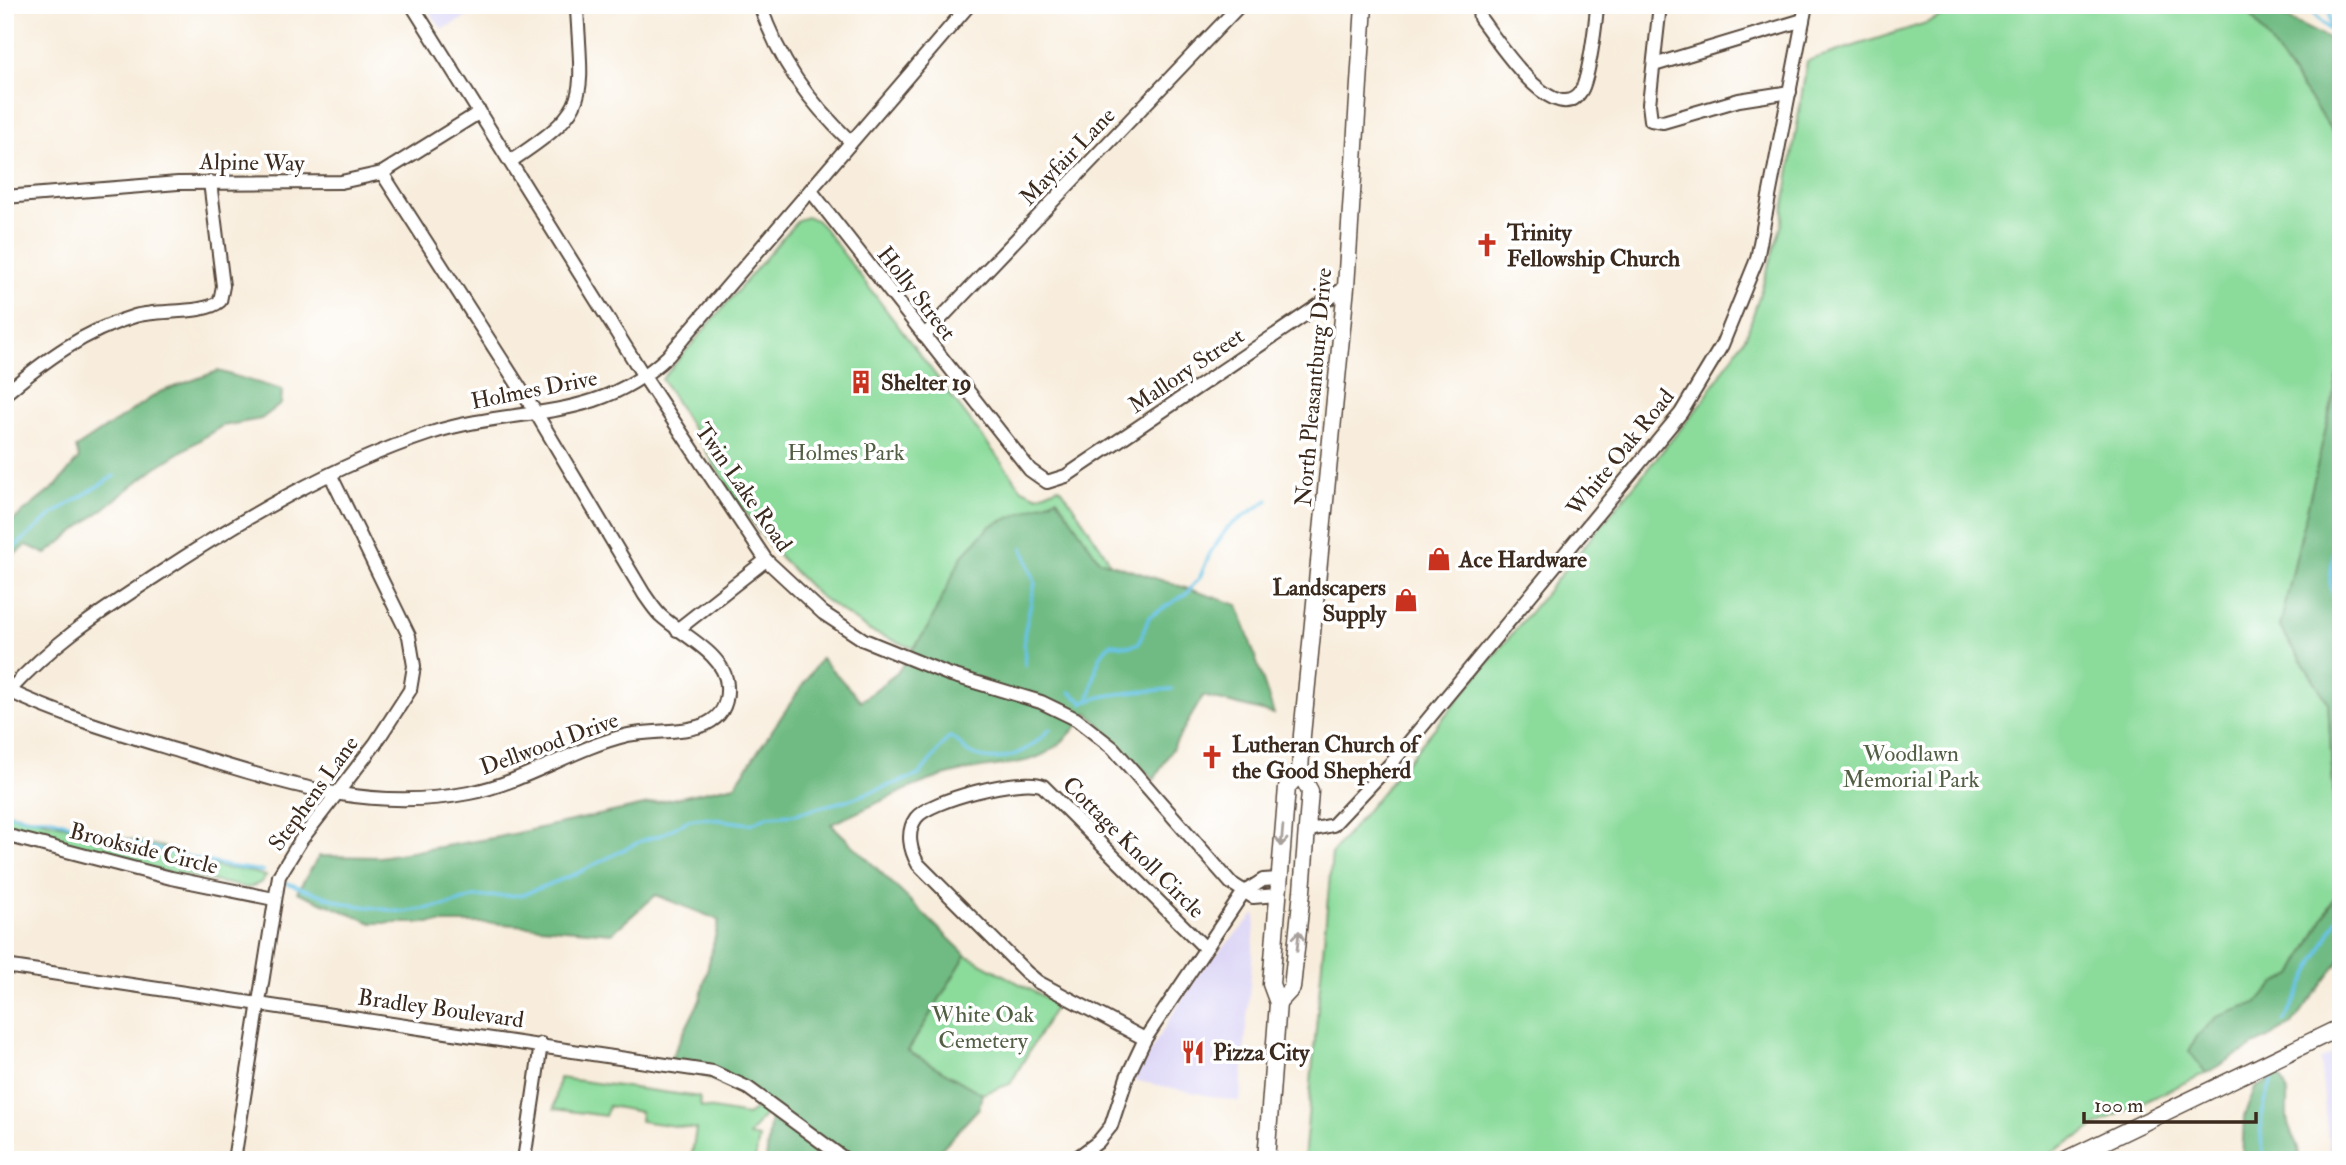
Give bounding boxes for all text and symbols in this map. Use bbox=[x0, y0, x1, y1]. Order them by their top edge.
street label: Mayfair Lane bbox=[1013, 101, 1122, 212]
street label: Alpine Way bbox=[198, 147, 306, 179]
place label: Trinity Fellowship Church bbox=[1506, 218, 1680, 274]
church icon: Trinity Fellowship Church bbox=[1473, 231, 1501, 259]
street label: Holly Street bbox=[871, 240, 962, 346]
street label: North Pleasantburg Drive bbox=[1289, 266, 1338, 508]
street label: Mallory Street bbox=[1123, 321, 1250, 420]
street label: Holmes Drive bbox=[468, 363, 600, 416]
building icon: Shelter 19 bbox=[847, 368, 875, 396]
place label: Shelter 19 bbox=[881, 368, 972, 397]
street label: White Oak Road bbox=[1559, 383, 1681, 523]
street label: Twin Lake Road bbox=[688, 417, 799, 557]
park label: Holmes Park bbox=[787, 438, 905, 467]
shop icon: Ace Hardware bbox=[1425, 545, 1453, 573]
place label: Ace Hardware bbox=[1458, 545, 1587, 574]
place label: Landscapers Supply bbox=[1272, 573, 1387, 629]
shop icon: Landscapers Supply bbox=[1392, 586, 1420, 614]
street label: Dellwood Drive bbox=[476, 705, 623, 782]
street label: Stephens Lane bbox=[262, 730, 366, 857]
place label: Lutheran Church of the Good Shepherd bbox=[1232, 730, 1422, 786]
park label: Woodlawn Memorial Park bbox=[1842, 739, 1980, 794]
church icon: Lutheran Church of the Good Shepherd bbox=[1198, 743, 1226, 771]
street label: Cottage Knoll Circle bbox=[1056, 770, 1211, 925]
street label: Brookside Circle bbox=[67, 816, 221, 881]
one-way arrow bbox=[1275, 824, 1288, 847]
one-way arrow bbox=[1291, 930, 1304, 952]
street label: Bradley Boulevard bbox=[356, 983, 526, 1034]
park label: White Oak Cemetery bbox=[931, 1000, 1034, 1055]
restaurant icon: Pizza City bbox=[1179, 1038, 1207, 1066]
place label: Pizza City bbox=[1213, 1038, 1310, 1068]
scale bar bbox=[2084, 1081, 2255, 1125]
text: 100 m bbox=[2094, 1092, 2144, 1119]

